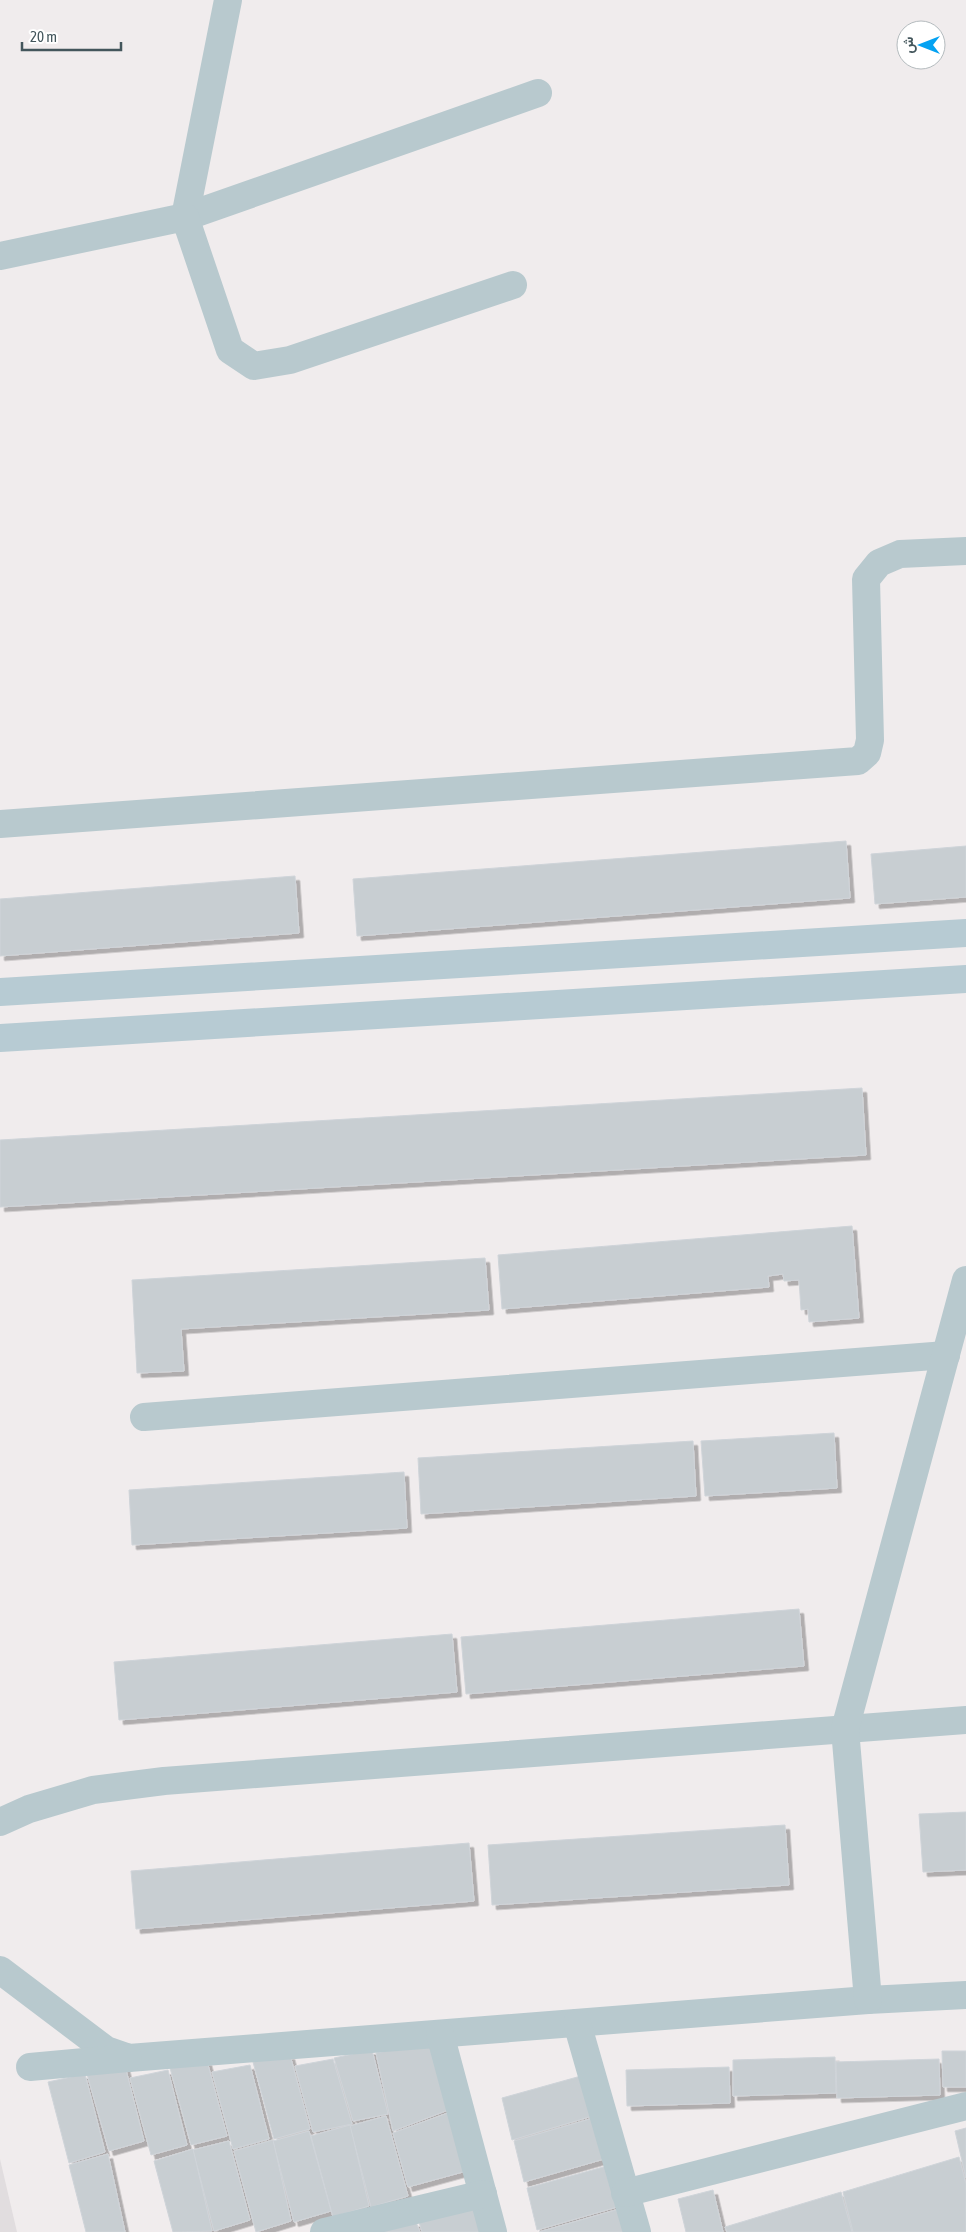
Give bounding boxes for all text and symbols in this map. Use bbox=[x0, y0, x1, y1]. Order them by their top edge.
scale bar bbox=[22, 20, 121, 52]
north arrow bbox=[896, 20, 946, 70]
text: 20 m bbox=[30, 28, 57, 45]
text: ش bbox=[900, 36, 917, 53]

